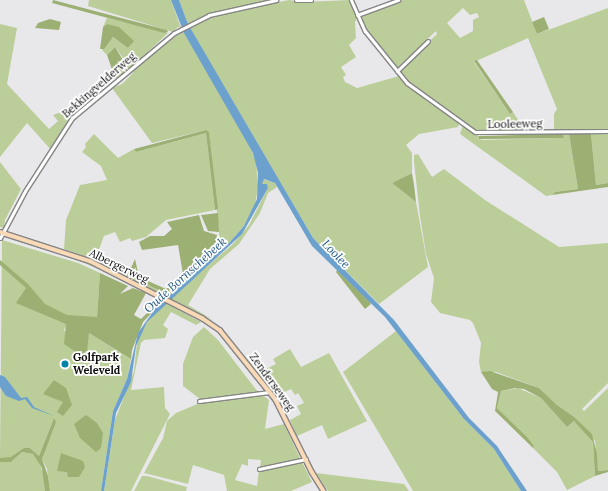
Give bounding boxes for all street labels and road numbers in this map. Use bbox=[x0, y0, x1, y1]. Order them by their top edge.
street label: Bekkingvelderweg bbox=[60, 49, 138, 121]
street label: Looleeweg bbox=[488, 117, 542, 131]
street label: Albergerweg bbox=[87, 246, 151, 286]
street label: Zenderseweg bbox=[247, 350, 297, 414]

